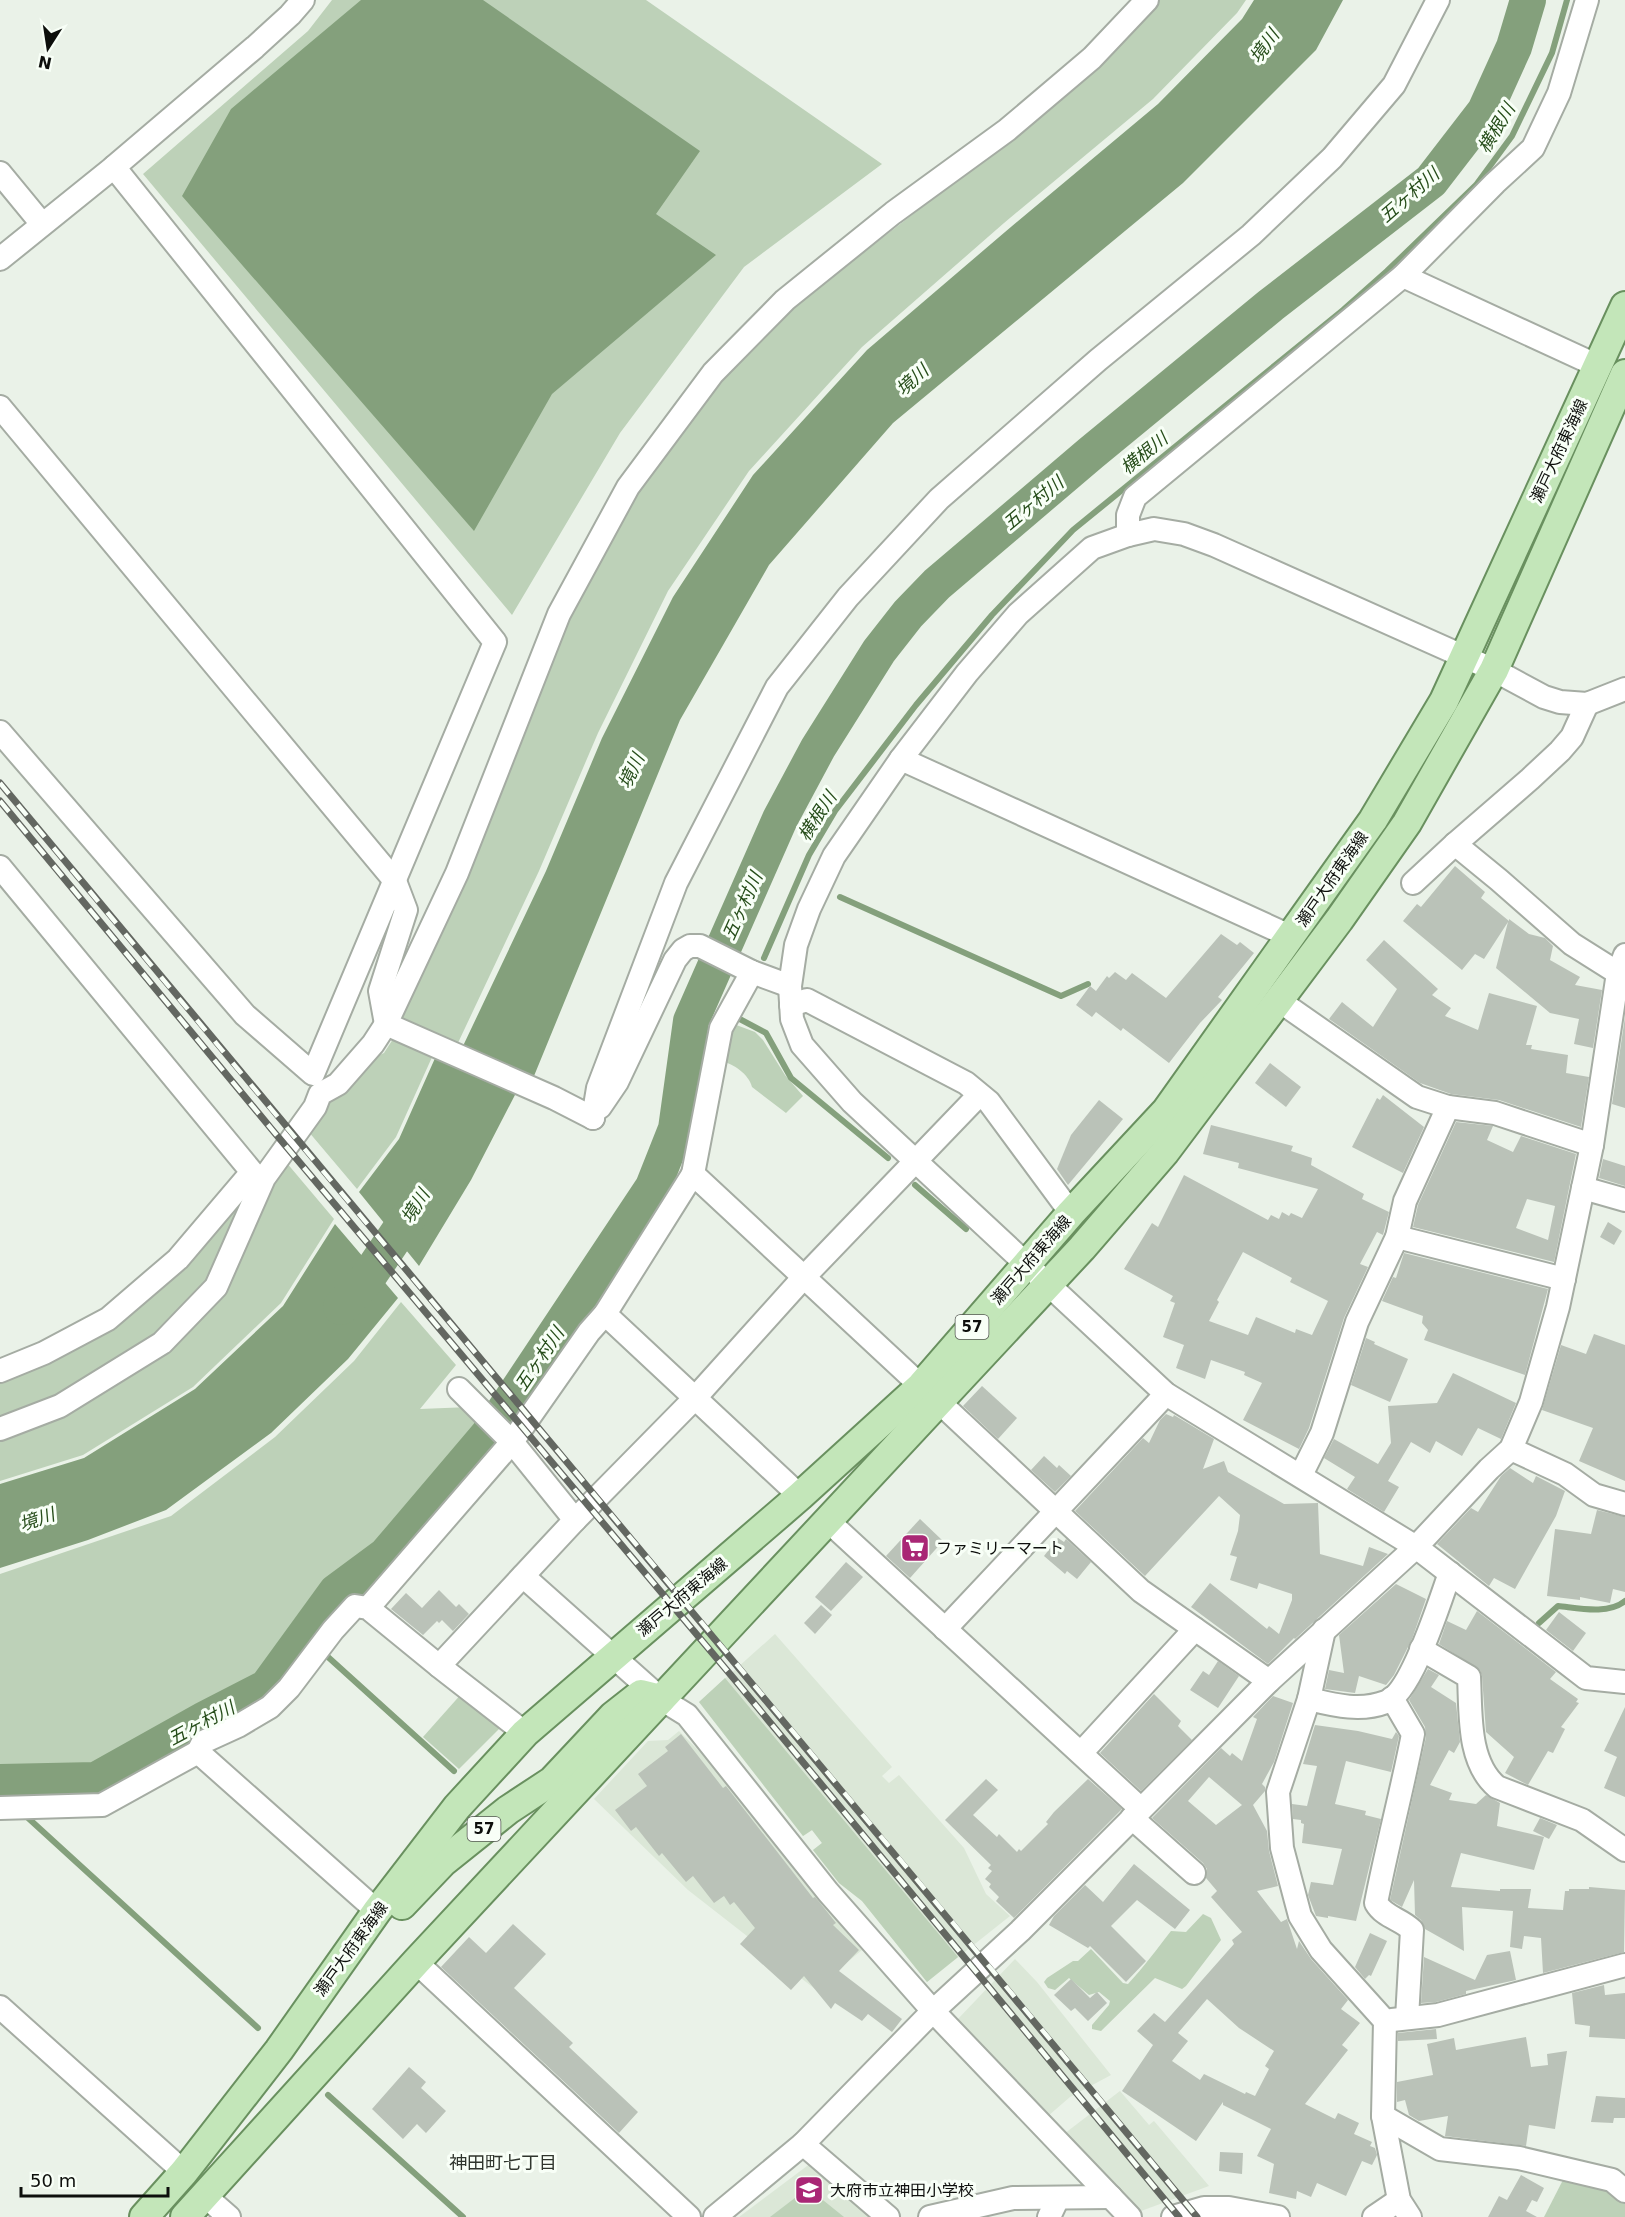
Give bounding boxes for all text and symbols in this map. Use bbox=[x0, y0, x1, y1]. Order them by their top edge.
north arrow bbox=[18, 18, 78, 78]
water label: 境川 bbox=[1245, 24, 1284, 67]
text: N bbox=[36, 51, 54, 73]
water label: 横根川 bbox=[1473, 98, 1520, 157]
water label: 五ヶ村川 bbox=[1375, 162, 1445, 227]
water label: 境川 bbox=[892, 359, 934, 400]
street label: 瀬戸大府東海線 bbox=[1527, 396, 1591, 506]
water label: 横根川 bbox=[1116, 427, 1173, 478]
water label: 五ヶ村川 bbox=[999, 471, 1069, 534]
water label: 境川 bbox=[614, 748, 649, 792]
water label: 横根川 bbox=[793, 786, 842, 844]
street label: 瀬戸大府東海線 bbox=[1292, 828, 1372, 930]
water label: 五ヶ村川 bbox=[718, 867, 767, 943]
water label: 境川 bbox=[397, 1183, 435, 1227]
street label: 瀬戸大府東海線 bbox=[987, 1211, 1075, 1309]
road number: 57 bbox=[956, 1315, 988, 1339]
water label: 五ヶ村川 bbox=[510, 1322, 569, 1395]
water label: 境川 bbox=[17, 1503, 59, 1535]
supermarket icon: ファミリーマート bbox=[899, 1532, 931, 1564]
place label: ファミリーマート bbox=[936, 1539, 1064, 1558]
street label: 瀬戸大府東海線 bbox=[633, 1554, 731, 1640]
water label: 五ヶ村川 bbox=[164, 1696, 239, 1749]
road number: 57 bbox=[468, 1817, 500, 1841]
street label: 瀬戸大府東海線 bbox=[310, 1898, 392, 2000]
district label: 神田町七丁目 bbox=[449, 2152, 557, 2173]
scale bar bbox=[21, 2160, 168, 2198]
text: 50 m bbox=[30, 2170, 76, 2191]
school or university icon: 大府市立神田小学校 bbox=[793, 2174, 825, 2206]
place label: 大府市立神田小学校 bbox=[830, 2181, 974, 2200]

